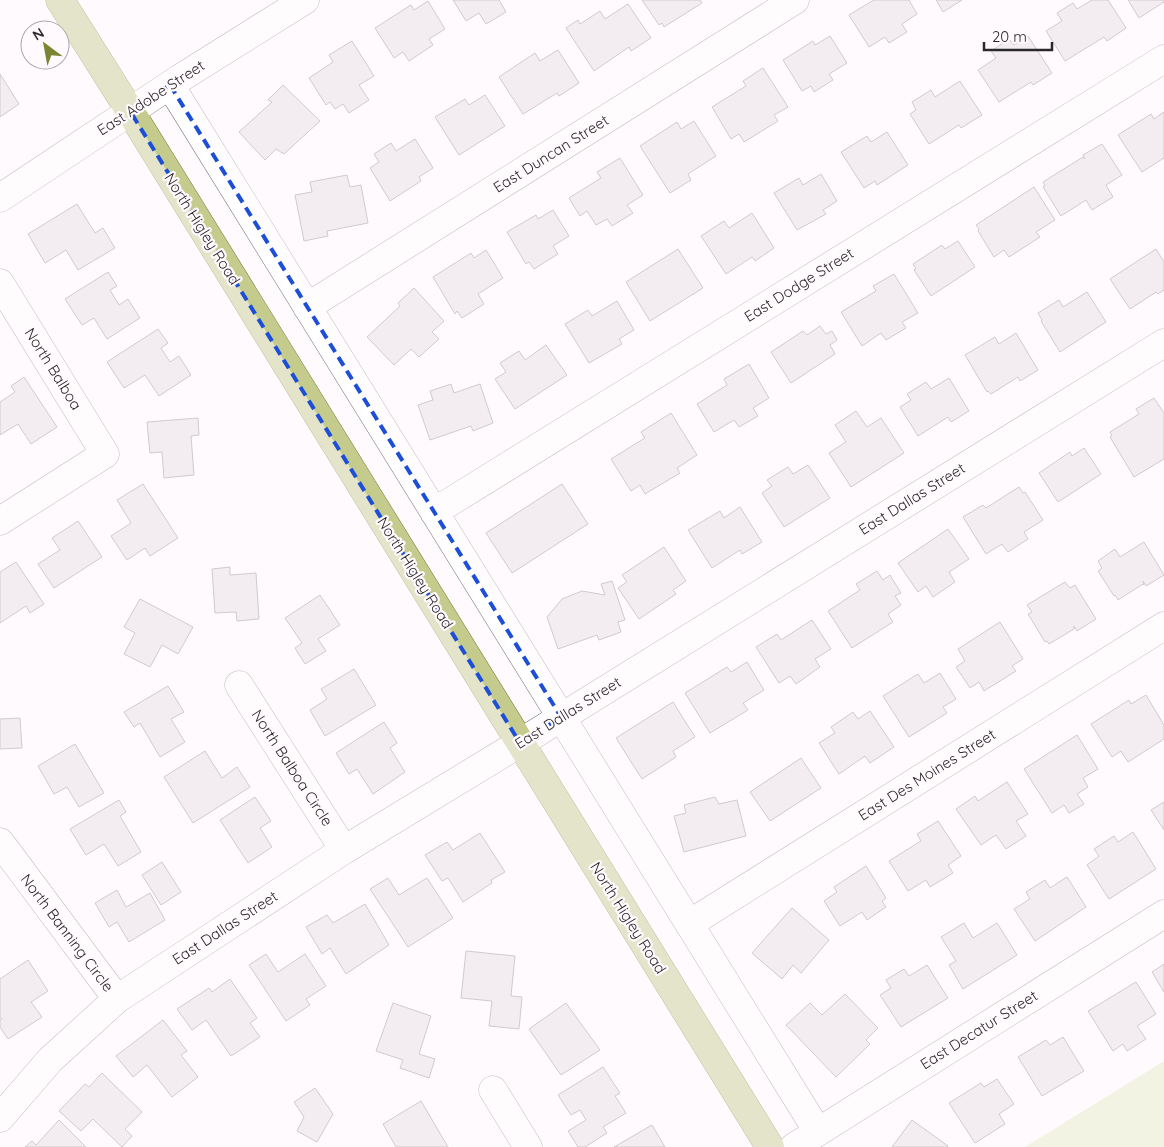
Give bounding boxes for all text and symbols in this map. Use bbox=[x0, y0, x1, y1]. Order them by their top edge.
north arrow bbox=[20, 20, 70, 70]
scale bar bbox=[984, 20, 1052, 52]
text: N bbox=[29, 24, 47, 44]
text: 20 m bbox=[992, 27, 1027, 46]
street label: East Adobe Street bbox=[93, 56, 208, 139]
street label: East Duncan Street bbox=[490, 110, 612, 197]
street label: North Higley Road bbox=[160, 169, 244, 288]
street label: East Dodge Street bbox=[740, 243, 857, 326]
street label: North Balboa bbox=[21, 324, 86, 413]
street label: East Dallas Street bbox=[855, 458, 968, 539]
street label: North Higley Road bbox=[373, 513, 457, 632]
street label: East Dallas Street bbox=[511, 672, 624, 753]
street label: North Balboa Circle bbox=[248, 706, 337, 830]
street label: East Des Moines Street bbox=[855, 725, 999, 825]
street label: North Higley Road bbox=[586, 858, 670, 977]
street label: North Banning Circle bbox=[17, 870, 118, 996]
street label: East Dallas Street bbox=[168, 886, 281, 969]
street label: East Decatur Street bbox=[917, 986, 1041, 1073]

